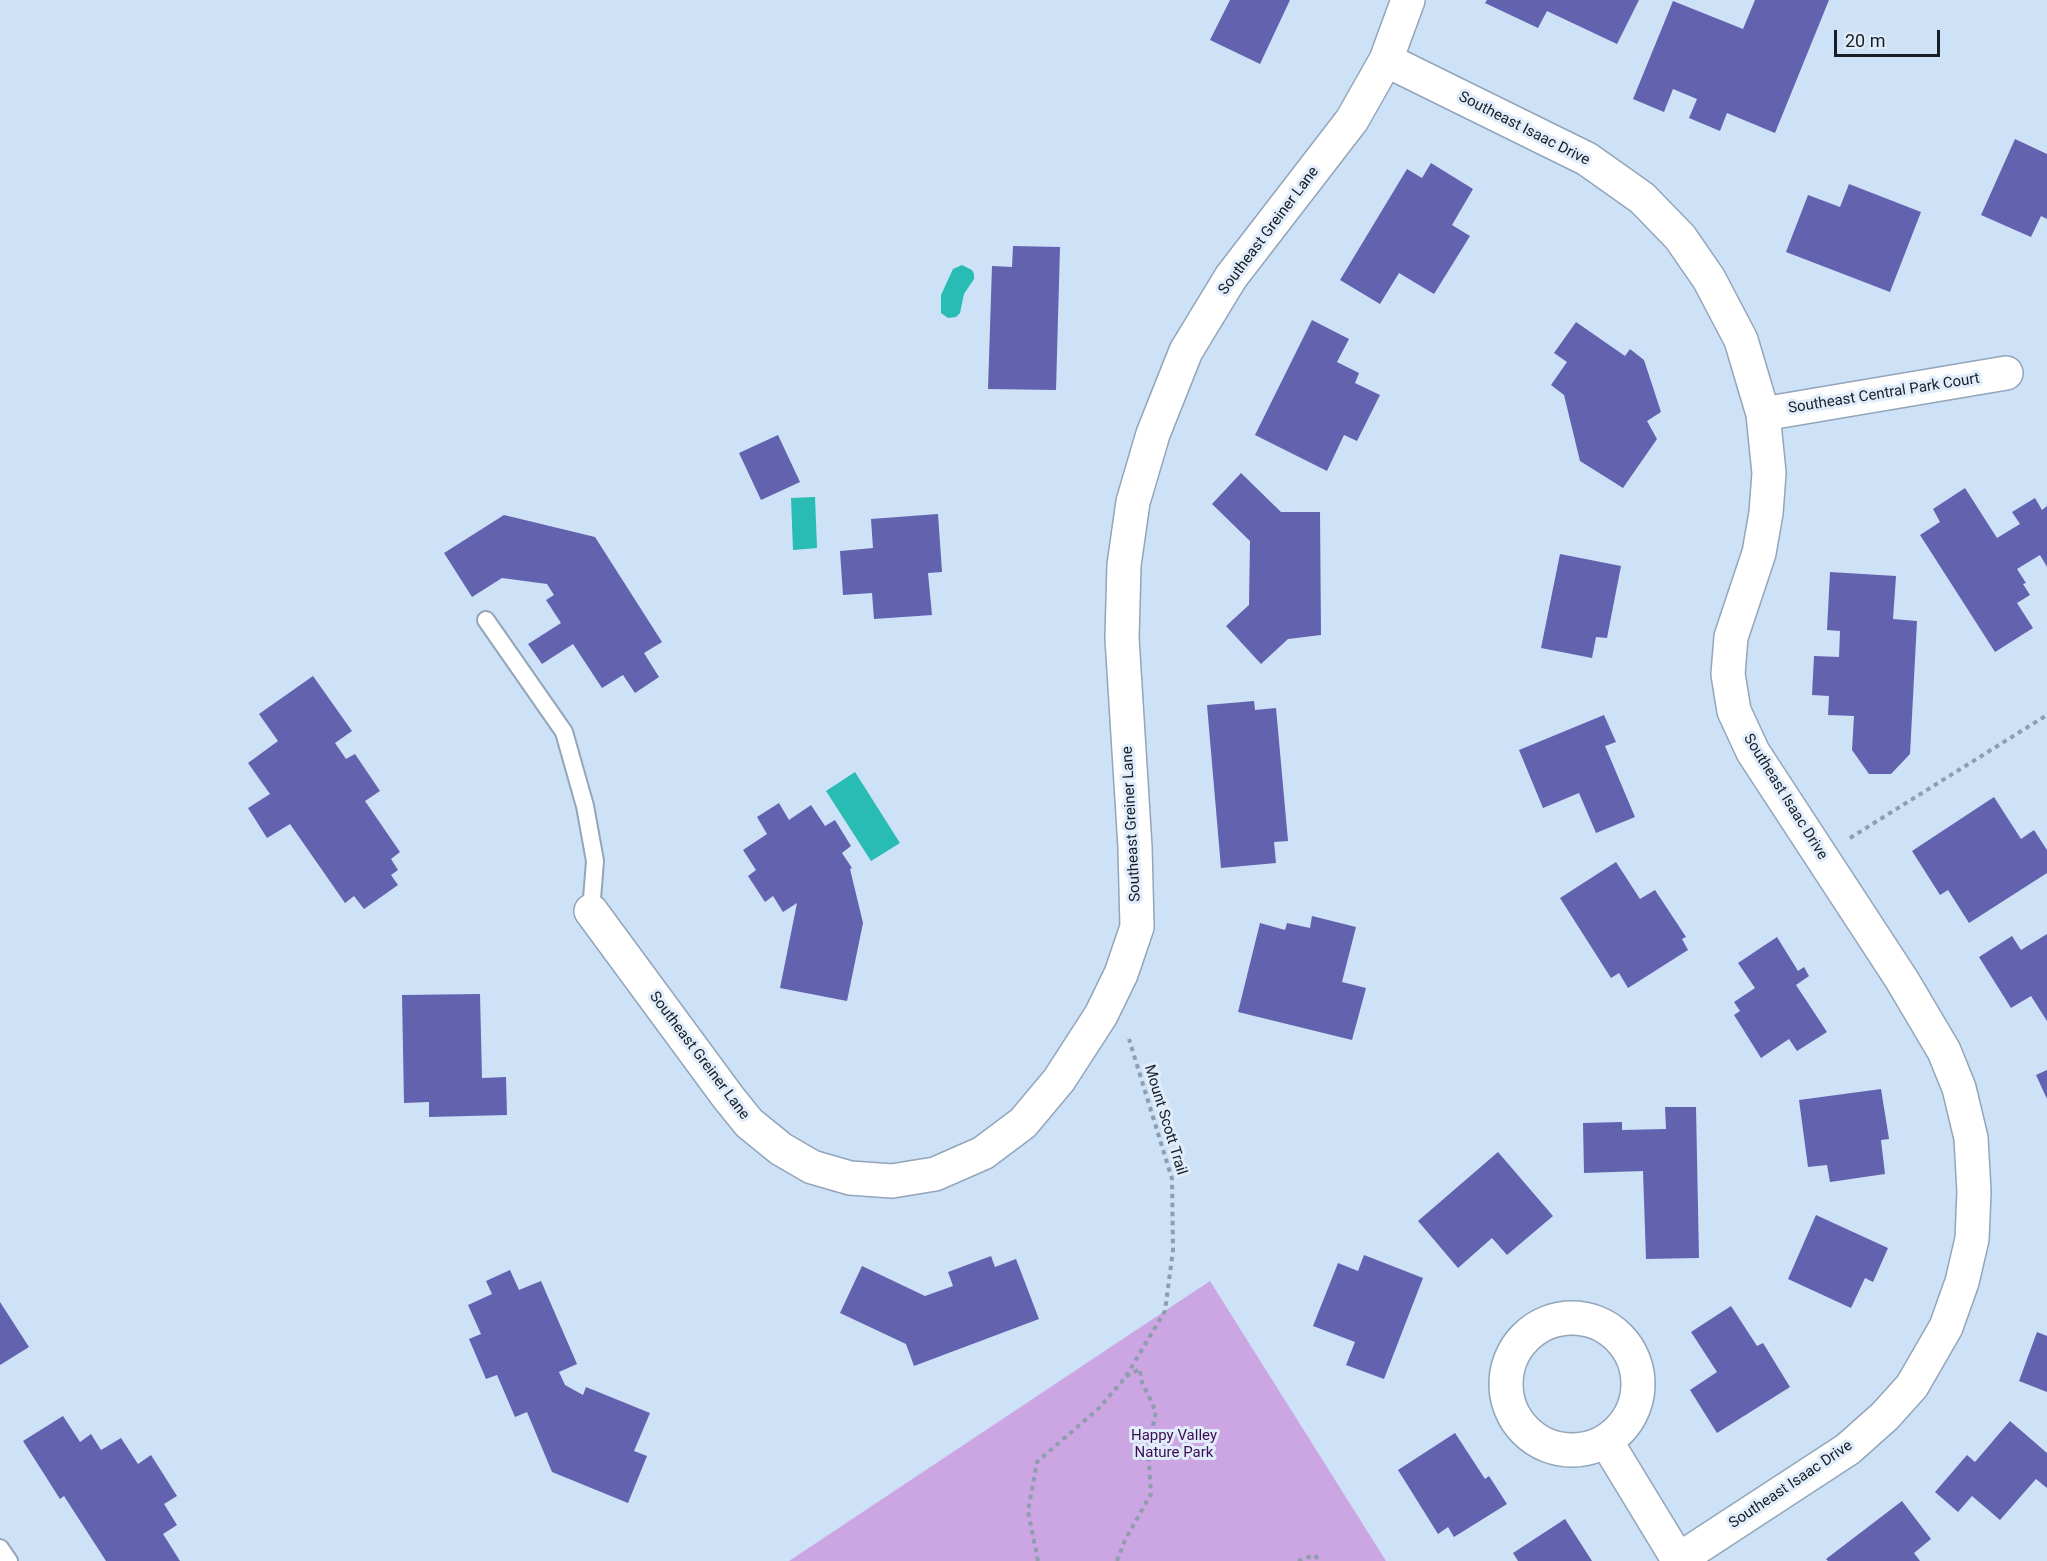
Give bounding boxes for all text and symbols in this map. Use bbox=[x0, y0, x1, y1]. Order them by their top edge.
scale bar bbox=[1837, 18, 1944, 56]
text: 20 m bbox=[1845, 30, 1885, 51]
street label: Southeast Isaac Drive bbox=[1455, 88, 1593, 170]
street label: Southeast Greiner Lane bbox=[1215, 163, 1323, 299]
street label: Southeast Central Park Court bbox=[1787, 370, 1981, 418]
street label: Southeast Isaac Drive bbox=[1739, 731, 1831, 863]
street label: Southeast Greiner Lane bbox=[1119, 746, 1145, 902]
street label: Southeast Greiner Lane bbox=[645, 988, 753, 1124]
street label: Mount Scott Trail bbox=[1140, 1063, 1190, 1177]
park label: Happy Valley Nature Park bbox=[1131, 1427, 1217, 1462]
street label: Southeast Isaac Drive bbox=[1726, 1437, 1856, 1533]

